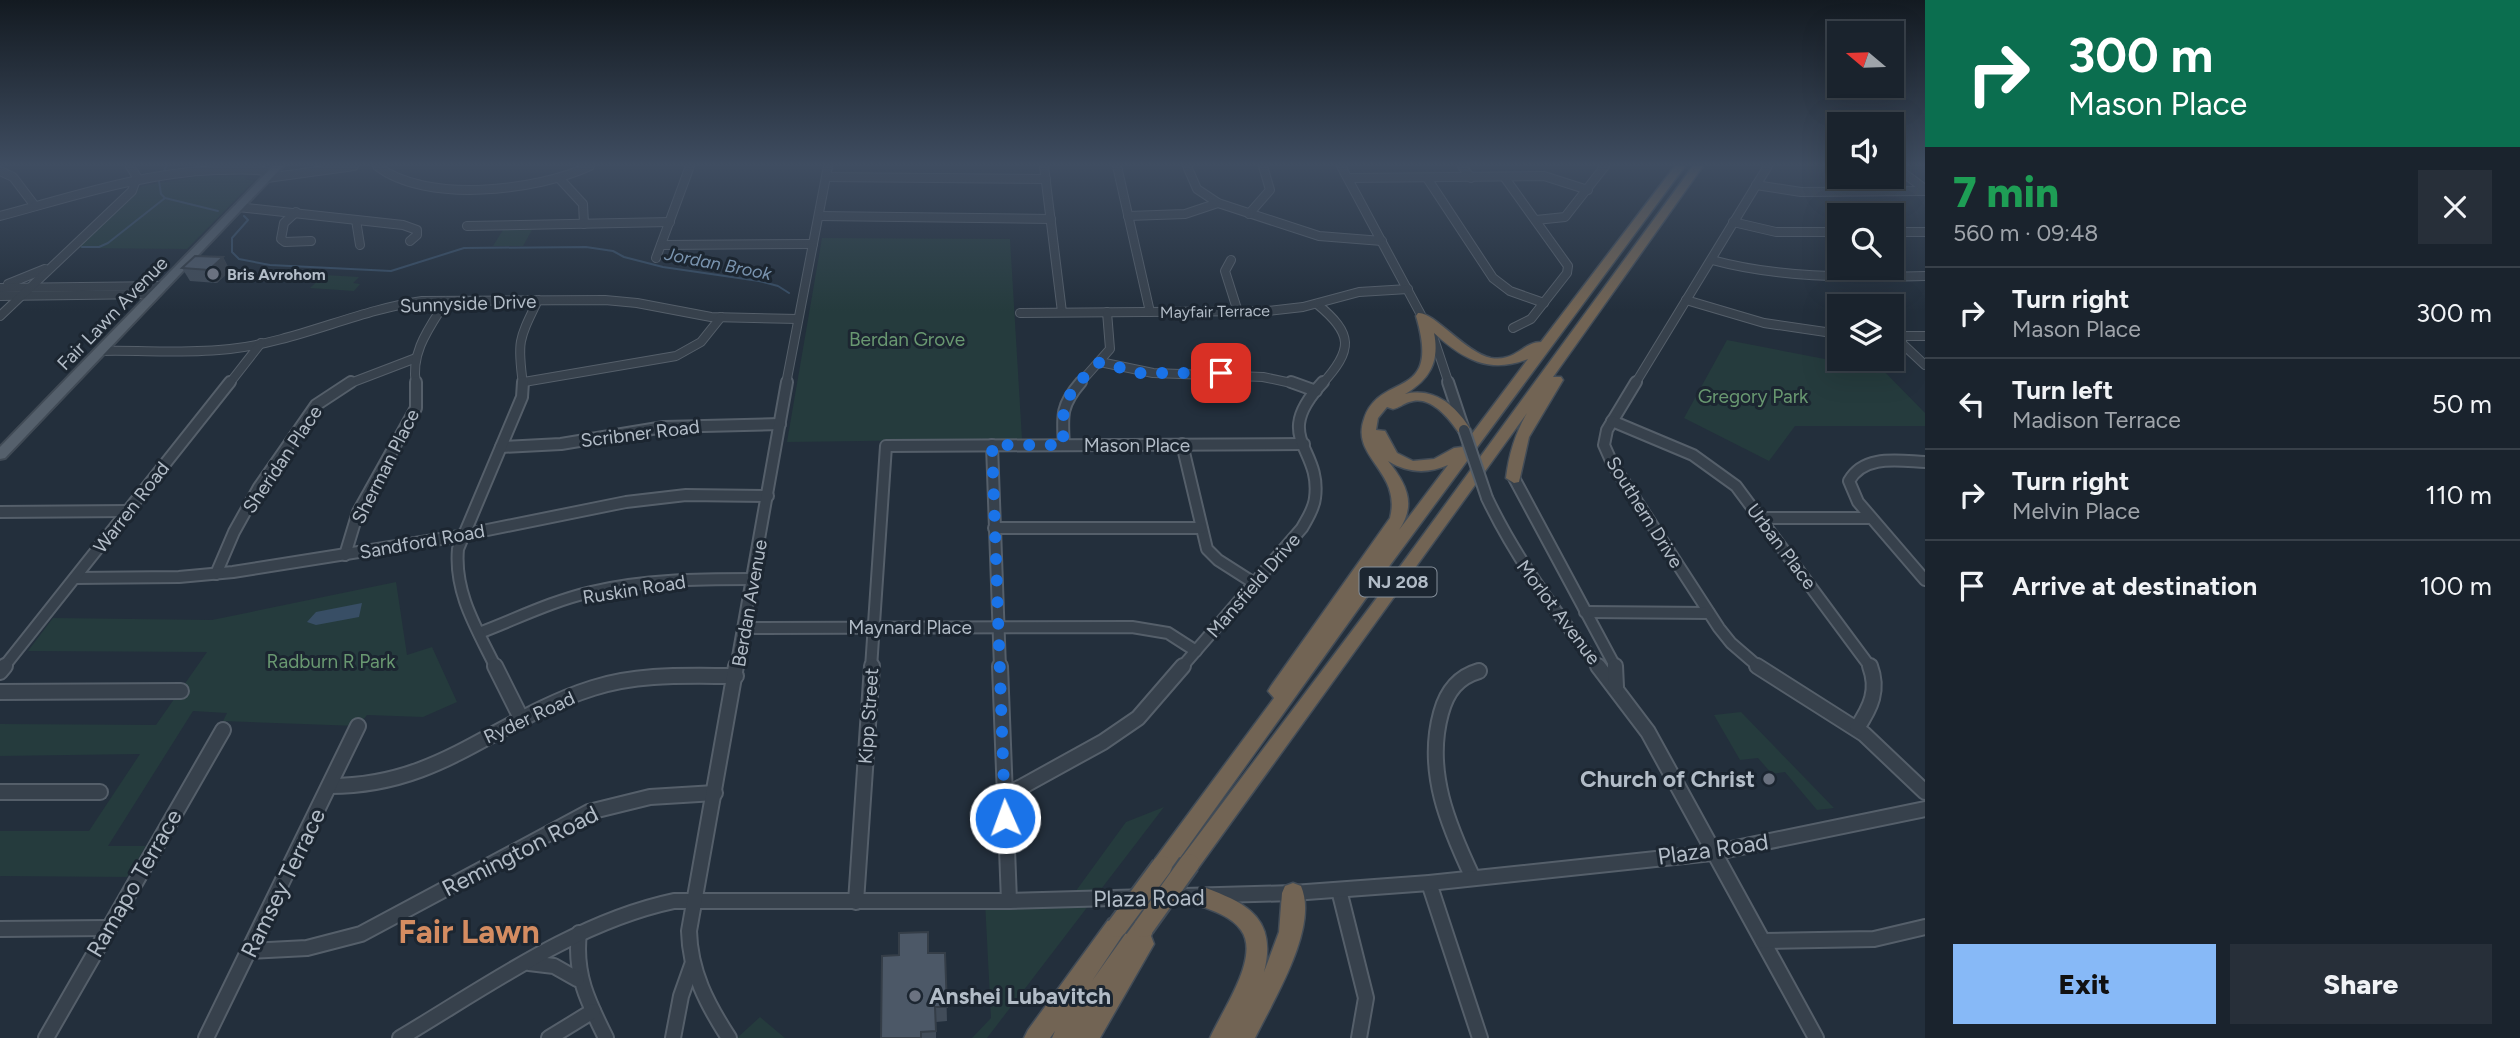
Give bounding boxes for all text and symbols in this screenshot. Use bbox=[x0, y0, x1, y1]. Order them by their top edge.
north arrow bbox=[1827, 21, 1904, 98]
map controls bbox=[1827, 21, 1904, 371]
text: 300 m bbox=[2068, 25, 2213, 84]
icon: right bbox=[1953, 28, 2044, 119]
text: Mason Place bbox=[2068, 85, 2247, 123]
button: sound bbox=[1827, 112, 1904, 189]
text: 7 min bbox=[1953, 167, 2059, 218]
button: close bbox=[2418, 170, 2492, 244]
button: search bbox=[1827, 203, 1904, 280]
text: 560 m · 09:48 bbox=[1953, 219, 2098, 247]
water label: Jordan Brook bbox=[662, 243, 774, 285]
street label: Fair Lawn Avenue bbox=[52, 252, 172, 375]
place label: Bris Avrohom bbox=[227, 265, 326, 284]
marker: Bris Avrohom bbox=[205, 266, 221, 282]
text: Turn right bbox=[2012, 283, 2129, 315]
street label: Sunnyside Drive bbox=[399, 290, 537, 317]
button: layers bbox=[1827, 294, 1904, 371]
icon: right bbox=[1953, 294, 1991, 332]
text: 300 m bbox=[2416, 297, 2492, 329]
street label: Mayfair Terrace bbox=[1160, 301, 1270, 322]
text: Mason Place bbox=[2012, 315, 2141, 343]
park label: Berdan Grove bbox=[849, 328, 965, 351]
pin bbox=[1191, 343, 1251, 403]
icon: arrive bbox=[1202, 354, 1240, 392]
text: Turn left bbox=[2012, 374, 2113, 406]
park label: Gregory Park bbox=[1698, 385, 1809, 408]
icon: left bbox=[1953, 385, 1991, 423]
text: 50 m bbox=[2432, 388, 2492, 420]
street label: Sheridan Place bbox=[238, 401, 327, 518]
street label: Sherman Place bbox=[347, 405, 424, 527]
text: Madison Terrace bbox=[2012, 406, 2181, 434]
street label: Scribner Road bbox=[579, 415, 701, 452]
street label: Mason Place bbox=[1084, 434, 1190, 457]
street label: Southern Drive bbox=[1601, 452, 1688, 572]
street label: Warren Road bbox=[89, 457, 174, 558]
text: Turn right bbox=[2012, 465, 2129, 497]
icon: right bbox=[1953, 476, 1991, 514]
text: 110 m bbox=[2425, 479, 2492, 511]
text: Melvin Place bbox=[2012, 497, 2140, 525]
street label: Urban Place bbox=[1742, 499, 1821, 594]
street label: Sandford Road bbox=[358, 519, 487, 564]
street label: Mansfield Drive bbox=[1202, 528, 1305, 642]
street label: Berdan Avenue bbox=[727, 538, 772, 668]
street label: Morlot Avenue bbox=[1512, 556, 1605, 669]
icon: arrive bbox=[1953, 567, 1991, 605]
road number: NJ 208 bbox=[1360, 568, 1436, 596]
street label: Ruskin Road bbox=[581, 570, 687, 609]
text: Arrive at destination bbox=[2012, 570, 2257, 602]
text: 100 m bbox=[2419, 570, 2492, 602]
street label: Maynard Place bbox=[848, 616, 972, 639]
park label: Radburn R Park bbox=[267, 650, 396, 673]
street label: Kipp Street bbox=[854, 667, 883, 765]
street label: Ryder Road bbox=[480, 686, 578, 749]
place label: Church of Christ bbox=[1580, 765, 1755, 793]
marker: Church of Christ bbox=[1761, 771, 1777, 787]
position arrow bbox=[968, 781, 1042, 855]
street label: Remington Road bbox=[437, 800, 603, 902]
street label: Ramapo Terrace bbox=[80, 804, 188, 962]
street label: Ramsey Terrace bbox=[235, 804, 331, 962]
street label: Plaza Road bbox=[1656, 827, 1770, 871]
street label: Plaza Road bbox=[1093, 883, 1205, 913]
district label: Fair Lawn bbox=[398, 913, 540, 951]
button: Exit bbox=[1953, 944, 2216, 1024]
button: Share bbox=[2230, 944, 2492, 1024]
place label: Anshei Lubavitch bbox=[929, 982, 1111, 1010]
marker: Anshei Lubavitch bbox=[907, 988, 923, 1004]

